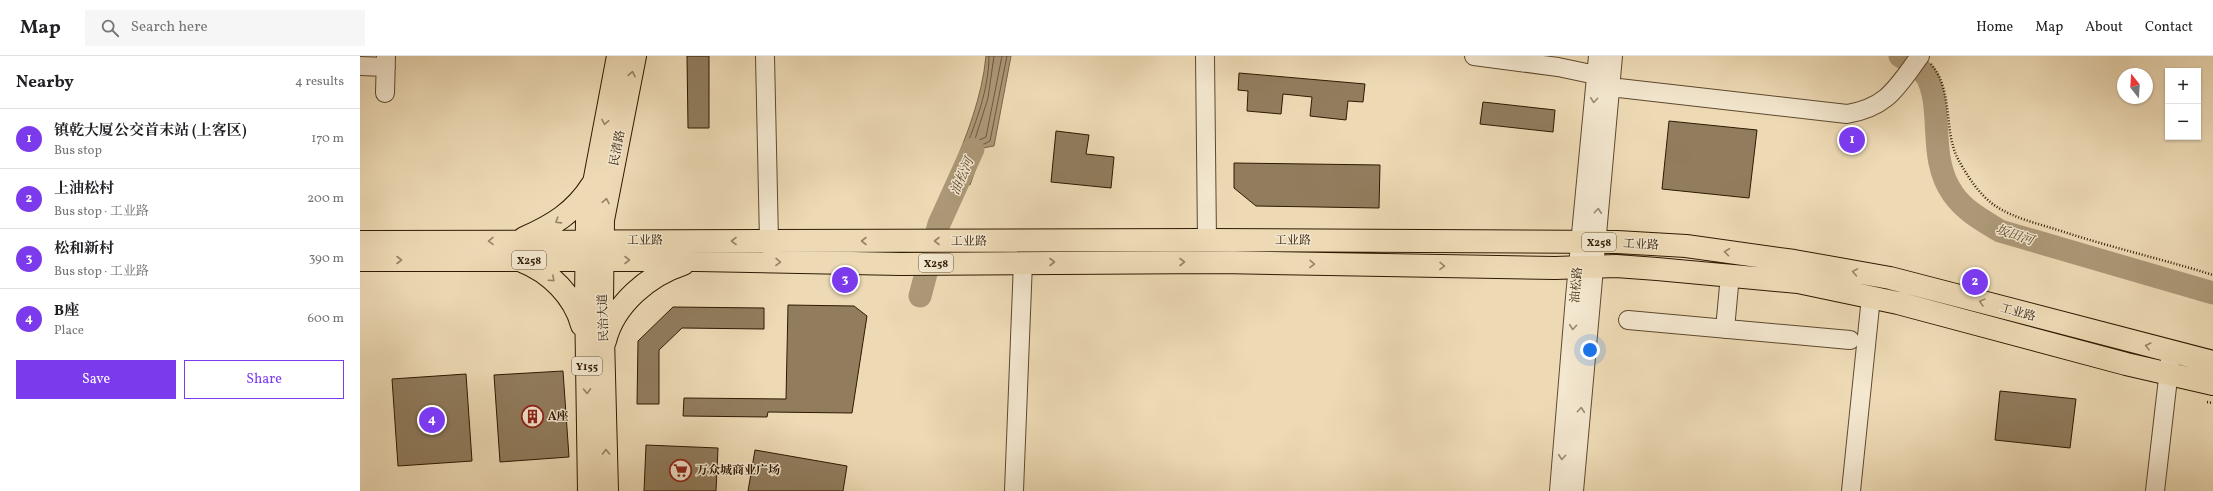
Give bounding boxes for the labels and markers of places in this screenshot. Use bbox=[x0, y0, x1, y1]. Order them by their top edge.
pin: 1 bbox=[1839, 125, 1865, 155]
pin: 3 bbox=[832, 265, 858, 295]
pin: 2 bbox=[1962, 267, 1988, 297]
building icon: A座 bbox=[519, 403, 545, 429]
pin: 4 bbox=[419, 405, 445, 435]
place label: A座 bbox=[548, 409, 569, 425]
supermarket icon: 万众城商业广场 bbox=[668, 457, 694, 483]
place label: 万众城商业广场 bbox=[696, 463, 780, 479]

